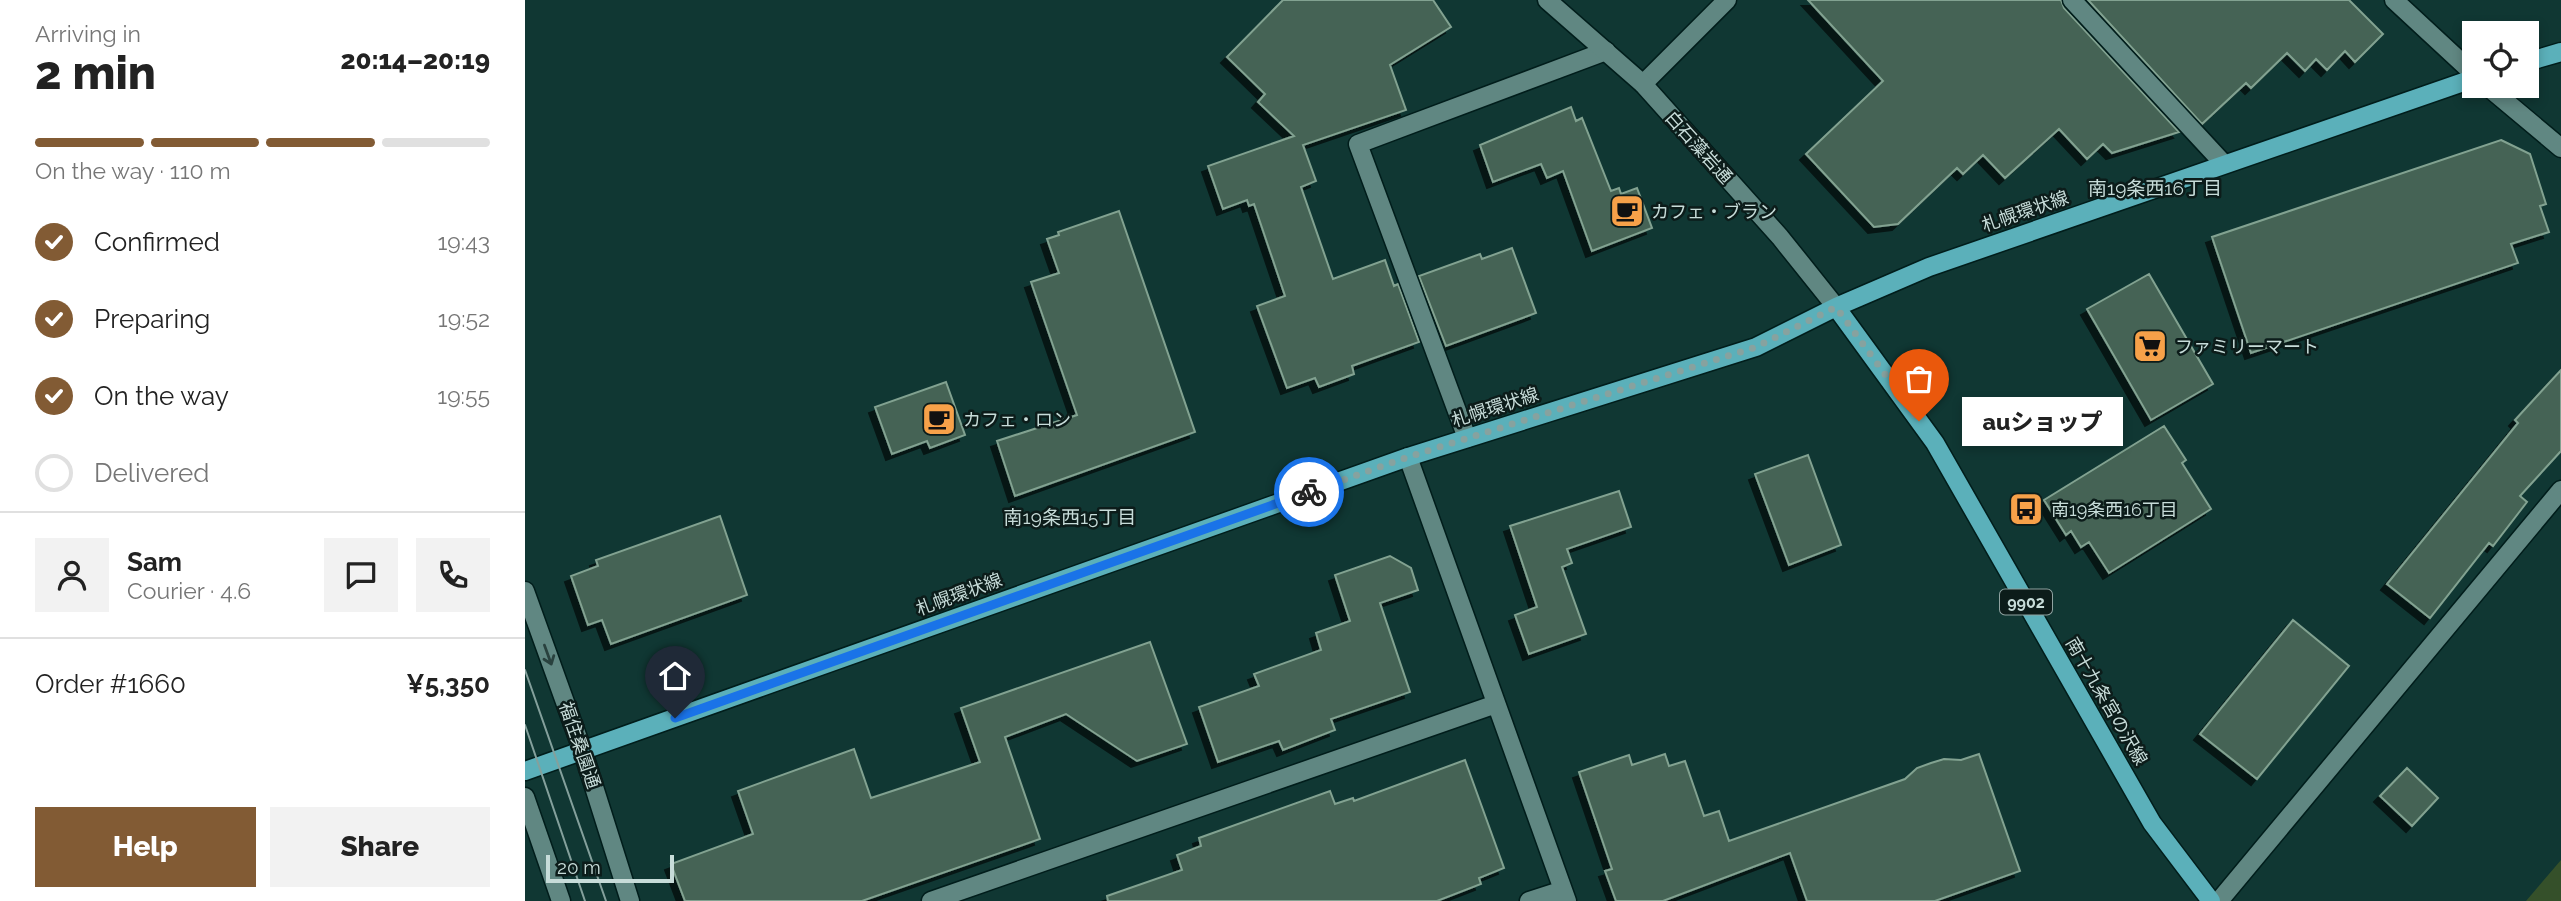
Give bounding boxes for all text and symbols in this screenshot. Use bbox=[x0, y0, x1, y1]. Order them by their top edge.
text: Arriving in bbox=[35, 20, 141, 47]
map controls bbox=[2462, 21, 2539, 98]
button: locate bbox=[2462, 21, 2539, 98]
text: 20:14–20:19 bbox=[340, 45, 490, 75]
text: 2 min bbox=[35, 46, 156, 100]
street label: 白石藻岩通 bbox=[1661, 107, 1737, 187]
text: On the way · 110 m bbox=[35, 157, 231, 184]
district label: 南19条西16丁目 bbox=[2088, 177, 2222, 199]
street label: 札幌環状線 bbox=[1979, 186, 2071, 236]
cafe icon: カフェ・ブラン bbox=[1608, 192, 1646, 230]
place label: カフェ・ブラン bbox=[1651, 201, 1777, 222]
icon: check bbox=[35, 223, 73, 261]
text: Confirmed bbox=[94, 227, 220, 257]
text: 19:43 bbox=[438, 228, 490, 255]
icon: check bbox=[35, 300, 73, 338]
text: Preparing bbox=[94, 304, 210, 334]
text: 19:52 bbox=[438, 305, 490, 332]
supermarket icon: ファミリーマート bbox=[2131, 327, 2169, 365]
place label: ファミリーマート bbox=[2175, 336, 2319, 357]
pin bbox=[1889, 349, 1949, 421]
icon: bag bbox=[1900, 360, 1938, 398]
icon: check bbox=[35, 377, 73, 415]
text: On the way bbox=[94, 381, 229, 411]
text: 19:55 bbox=[437, 382, 490, 409]
street label: 札幌環状線 bbox=[1449, 383, 1541, 431]
callout: auショップ bbox=[1961, 396, 2122, 446]
cafe icon: カフェ・ロン bbox=[920, 400, 958, 438]
text: auショップ bbox=[1983, 408, 2102, 435]
place label: カフェ・ロン bbox=[963, 409, 1071, 430]
courier bbox=[1274, 457, 1344, 527]
text: Delivered bbox=[94, 458, 209, 488]
icon: bike bbox=[1290, 473, 1328, 511]
bus stop icon: 南19条西16丁目 bbox=[2007, 490, 2045, 528]
place label: 南19条西16丁目 bbox=[2051, 499, 2178, 520]
district label: 南19条西15丁目 bbox=[1004, 506, 1136, 528]
button: person bbox=[35, 538, 109, 612]
button: chat bbox=[324, 538, 398, 612]
button: phone bbox=[416, 538, 490, 612]
text: Sam bbox=[127, 547, 182, 577]
street label: 札幌環状線 bbox=[913, 569, 1005, 619]
text: Courier · 4.6 bbox=[127, 577, 251, 604]
road number: 9902 bbox=[2000, 590, 2052, 614]
street label: 南十九条宮の沢線 bbox=[2062, 633, 2152, 769]
one-way arrow bbox=[543, 644, 556, 666]
pin bbox=[645, 646, 705, 718]
icon: home bbox=[656, 657, 694, 695]
text: Order #1660 bbox=[35, 669, 186, 699]
text: ¥5,350 bbox=[406, 669, 490, 699]
street label: 福住桑園通 bbox=[555, 699, 605, 791]
button: Help bbox=[35, 807, 256, 887]
button: Share bbox=[270, 807, 490, 887]
scale bar bbox=[546, 852, 674, 884]
text: 20 m bbox=[557, 856, 601, 878]

